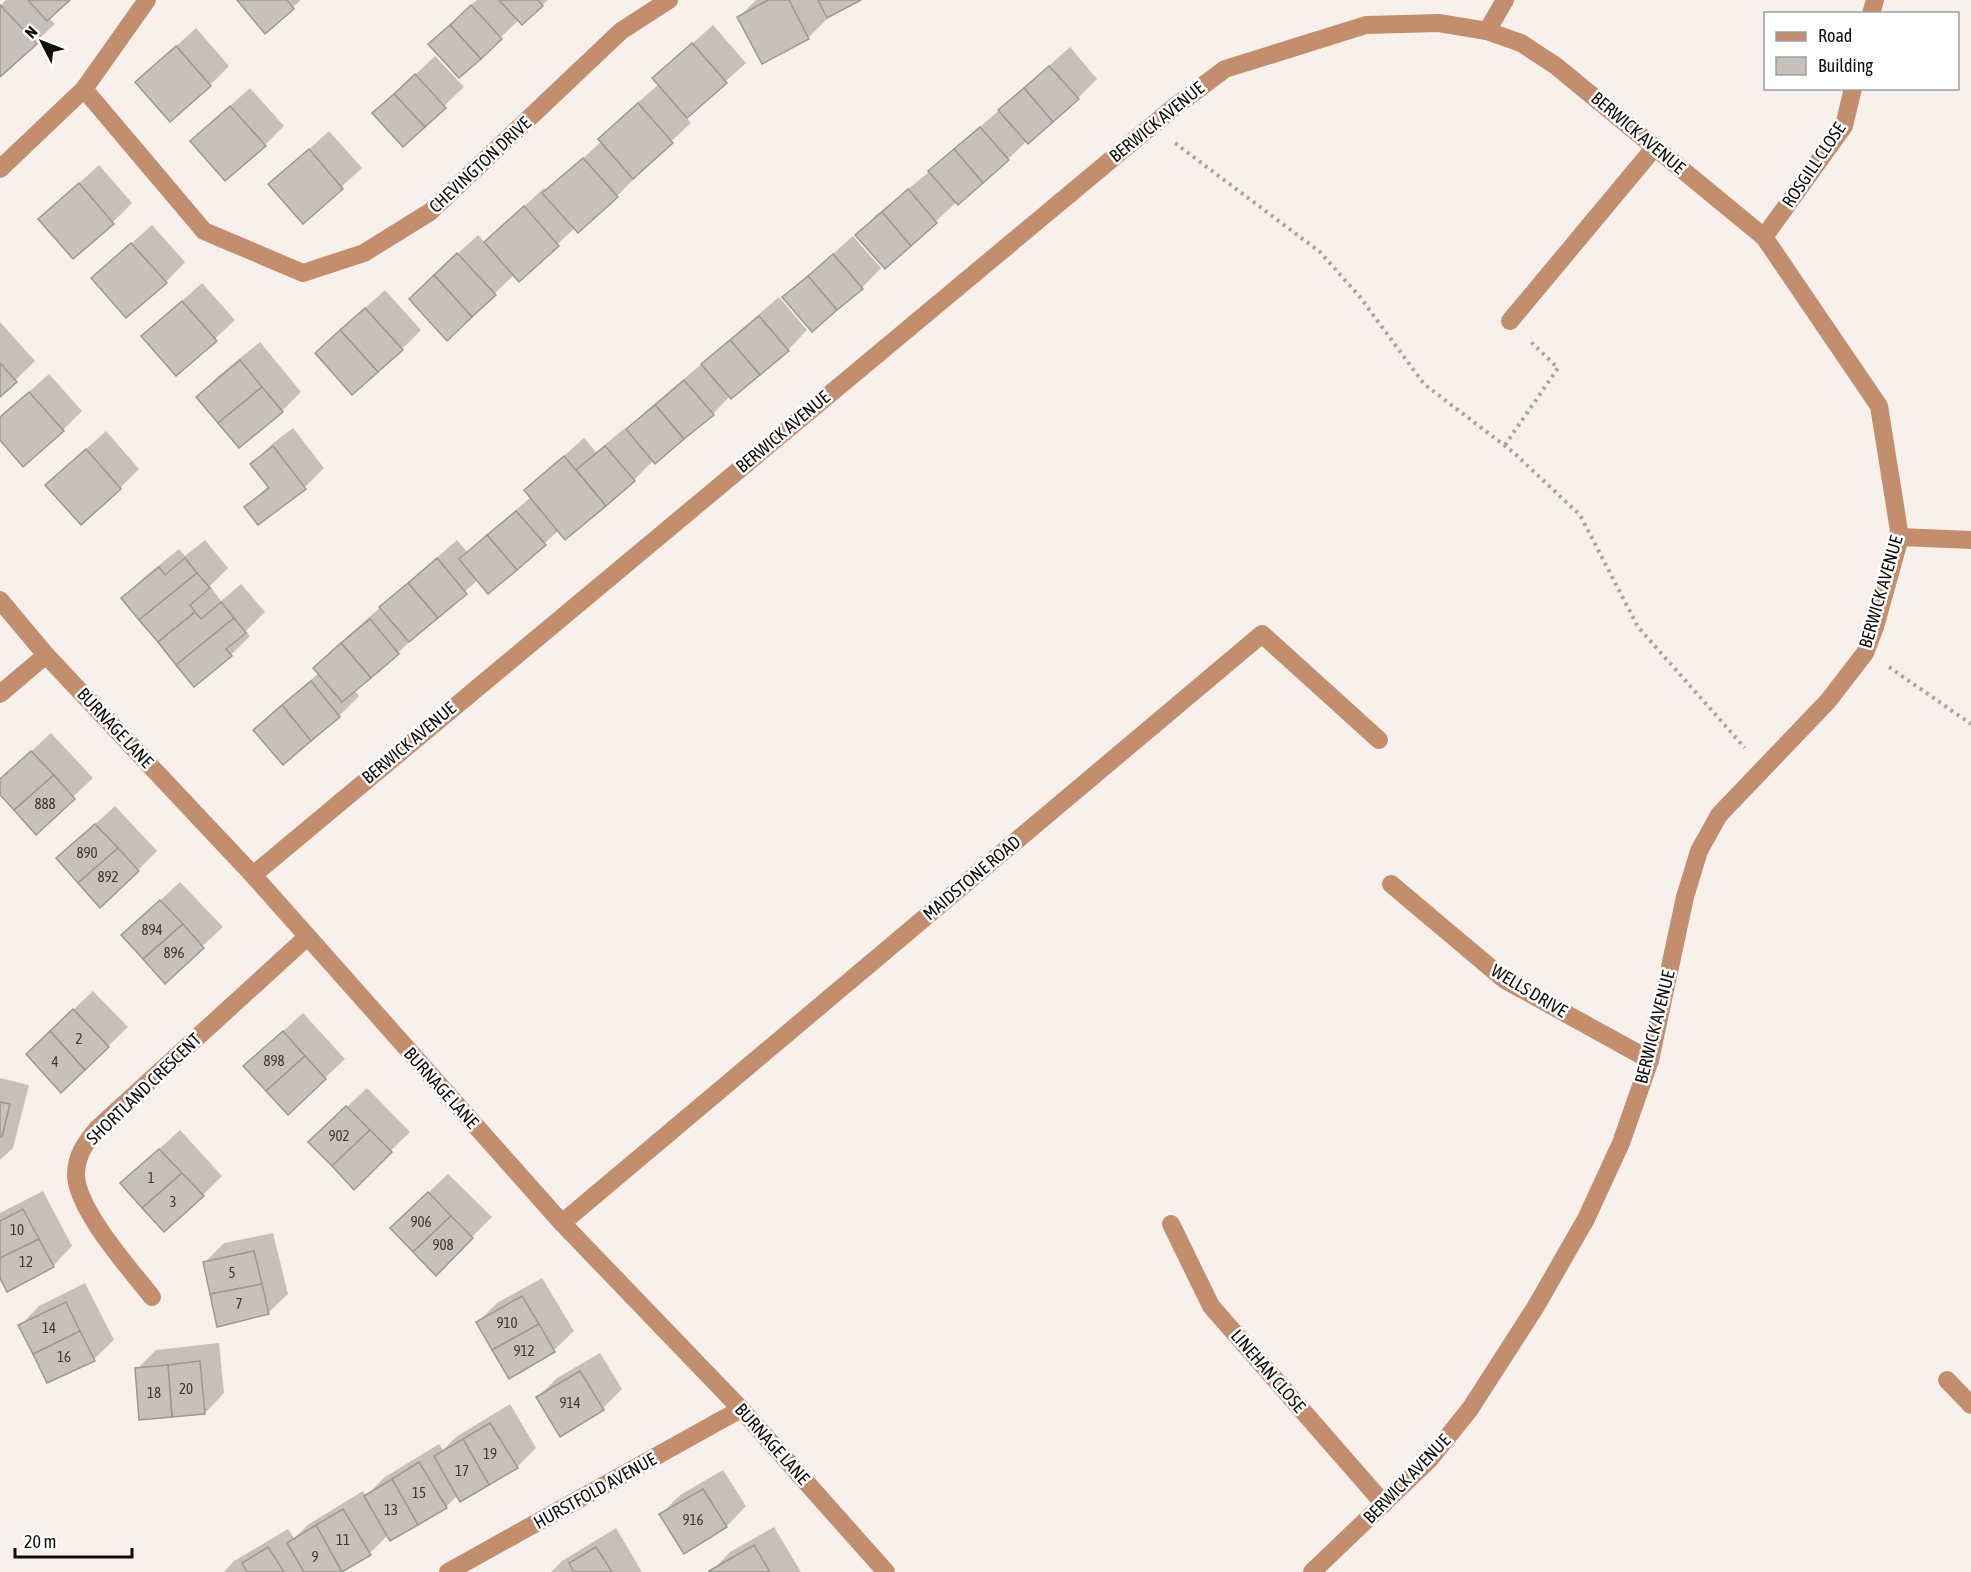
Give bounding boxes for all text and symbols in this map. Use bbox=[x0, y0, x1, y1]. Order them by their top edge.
north arrow bbox=[12, 12, 72, 72]
legend bbox=[1764, 12, 1959, 90]
text: N bbox=[21, 22, 41, 41]
text: Road bbox=[1818, 25, 1852, 46]
text: Building bbox=[1818, 55, 1873, 76]
street label: BERWICK AVENUE bbox=[1105, 77, 1209, 166]
street label: BERWICK AVENUE bbox=[1587, 87, 1690, 178]
street label: CHEVINGTON DRIVE bbox=[425, 112, 535, 217]
street label: ROSGILL CLOSE bbox=[1778, 118, 1850, 211]
street label: BERWICK AVENUE bbox=[732, 386, 834, 477]
street label: BERWICK AVENUE bbox=[1854, 533, 1907, 650]
street label: BURNAGE LANE bbox=[73, 683, 158, 772]
street label: BERWICK AVENUE bbox=[358, 697, 460, 788]
house number: 888 bbox=[34, 795, 56, 812]
street label: MAIDSTONE ROAD bbox=[919, 831, 1024, 924]
house number: 890 bbox=[76, 844, 98, 861]
house number: 892 bbox=[97, 868, 119, 885]
house number: 894 bbox=[141, 921, 163, 938]
house number: 896 bbox=[163, 944, 185, 961]
street label: WELLS DRIVE bbox=[1487, 960, 1571, 1022]
street label: BERWICK AVENUE bbox=[1630, 968, 1679, 1086]
street label: SHORTLAND CRESCENT bbox=[82, 1029, 205, 1149]
house number: 2 bbox=[75, 1030, 83, 1047]
street label: BURNAGE LANE bbox=[400, 1043, 483, 1133]
house number: 898 bbox=[263, 1052, 285, 1069]
house number: 4 bbox=[51, 1053, 59, 1070]
house number: 902 bbox=[328, 1127, 350, 1144]
house number: 1 bbox=[147, 1169, 155, 1186]
house number: 3 bbox=[169, 1193, 177, 1210]
house number: 906 bbox=[410, 1213, 432, 1230]
house number: 10 bbox=[10, 1221, 24, 1238]
house number: 908 bbox=[432, 1236, 454, 1253]
house number: 12 bbox=[19, 1253, 33, 1270]
house number: 5 bbox=[228, 1264, 236, 1281]
house number: 7 bbox=[235, 1295, 243, 1312]
house number: 910 bbox=[496, 1314, 518, 1331]
house number: 14 bbox=[42, 1319, 56, 1336]
street label: LINEHAN CLOSE bbox=[1227, 1325, 1310, 1417]
house number: 912 bbox=[513, 1342, 535, 1359]
house number: 16 bbox=[57, 1348, 71, 1365]
house number: 20 bbox=[179, 1380, 193, 1397]
house number: 18 bbox=[147, 1384, 161, 1401]
house number: 914 bbox=[559, 1394, 581, 1411]
street label: BURNAGE LANE bbox=[731, 1399, 814, 1489]
street label: BERWICK AVENUE bbox=[1359, 1429, 1455, 1528]
house number: 19 bbox=[483, 1445, 497, 1462]
street label: HURSTFOLD AVENUE bbox=[530, 1448, 660, 1533]
house number: 17 bbox=[455, 1462, 469, 1479]
house number: 15 bbox=[412, 1484, 426, 1501]
house number: 13 bbox=[384, 1501, 398, 1518]
house number: 916 bbox=[682, 1511, 704, 1528]
scale bar bbox=[15, 1521, 132, 1559]
text: 20 m bbox=[24, 1531, 56, 1552]
house number: 11 bbox=[336, 1531, 350, 1548]
house number: 9 bbox=[311, 1548, 319, 1565]

